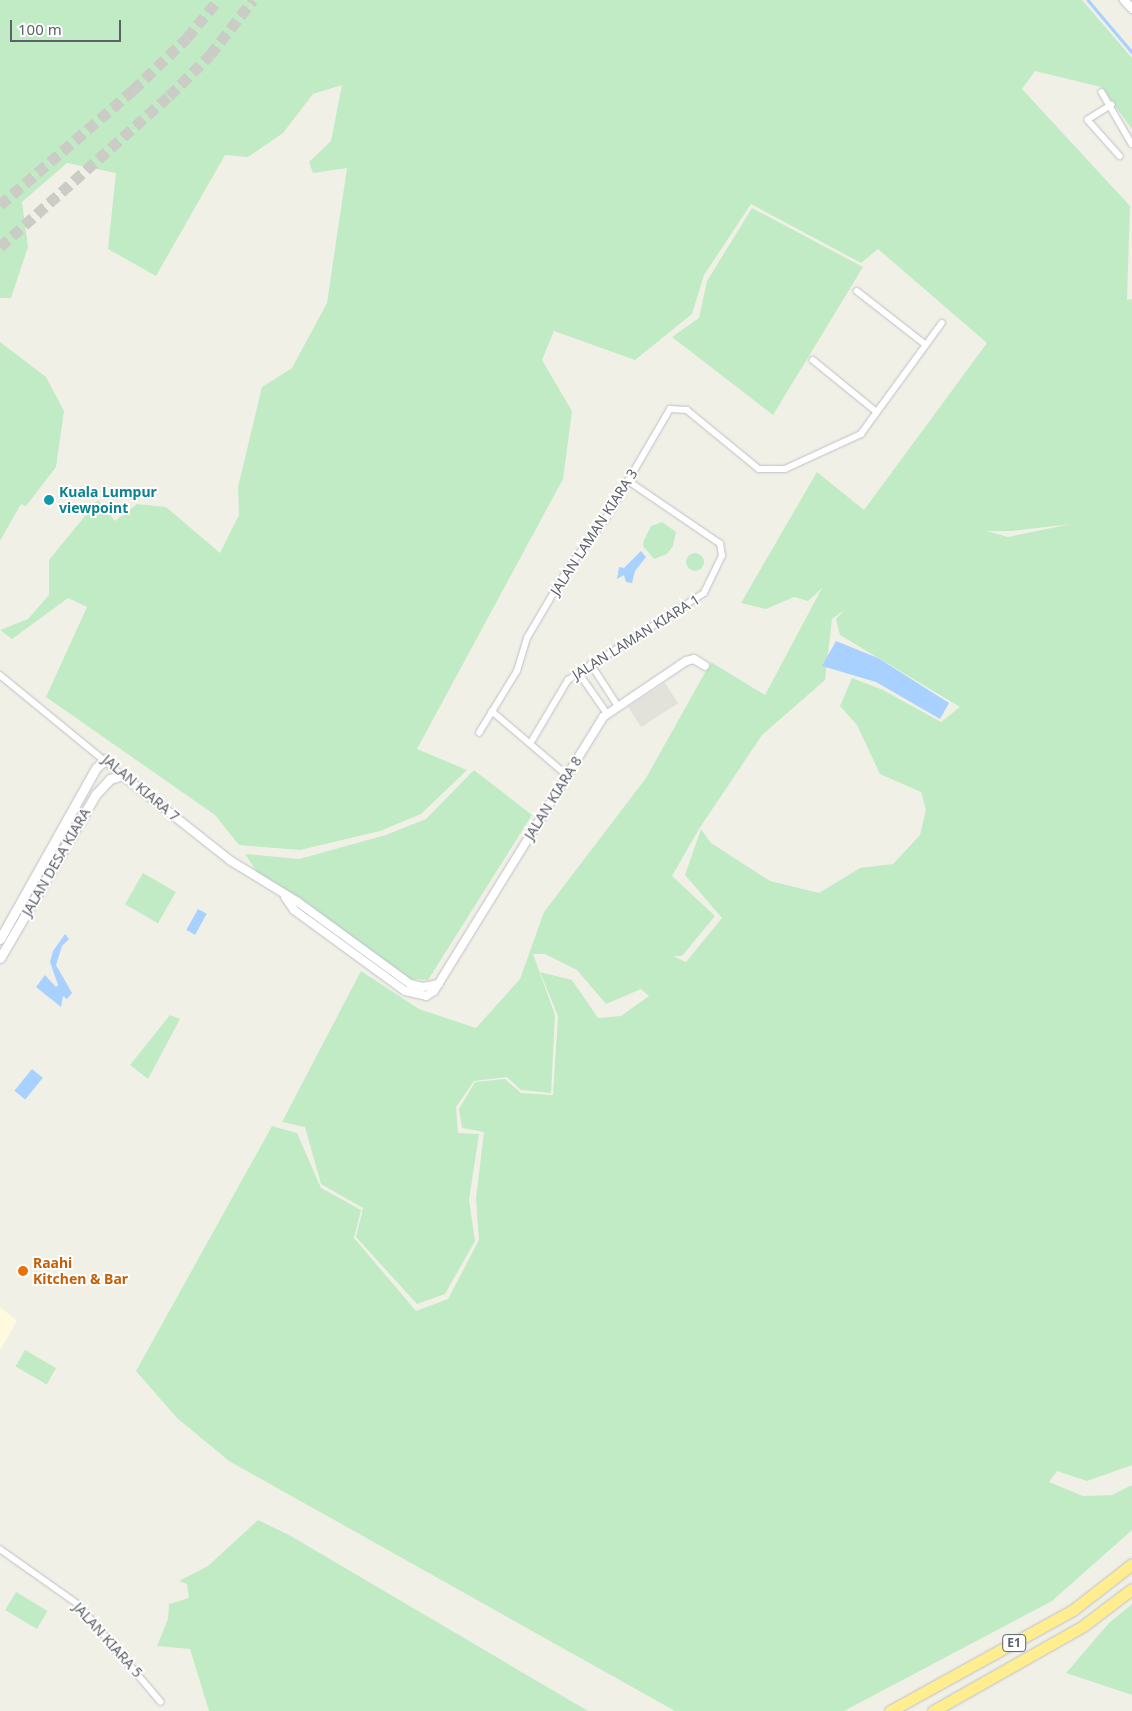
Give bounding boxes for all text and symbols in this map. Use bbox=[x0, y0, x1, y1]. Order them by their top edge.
scale bar bbox=[12, 10, 124, 42]
text: 100 m bbox=[18, 19, 62, 39]
street label: JALAN LAMAN KIARA 3 bbox=[547, 466, 641, 598]
place label: Kuala Lumpur viewpoint bbox=[59, 484, 157, 516]
marker: Kuala Lumpur viewpoint bbox=[43, 494, 55, 506]
street label: JALAN LAMAN KIARA 1 bbox=[569, 591, 703, 683]
street label: JALAN KIARA 7 bbox=[99, 751, 183, 825]
street label: JALAN KIARA 8 bbox=[521, 753, 585, 843]
street label: JALAN DESA KIARA bbox=[18, 805, 94, 919]
place label: Raahi Kitchen & Bar bbox=[33, 1255, 128, 1288]
marker: Raahi Kitchen & Bar bbox=[17, 1265, 29, 1277]
street label: JALAN KIARA 5 bbox=[70, 1599, 146, 1681]
road number: E1 bbox=[1002, 1634, 1026, 1652]

